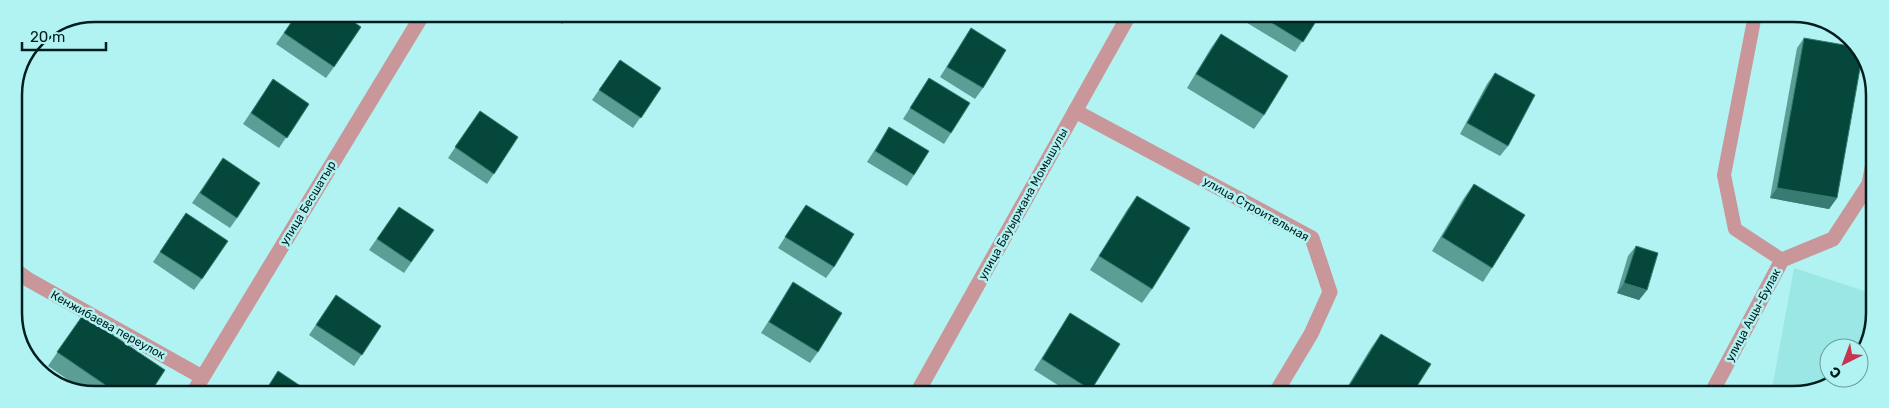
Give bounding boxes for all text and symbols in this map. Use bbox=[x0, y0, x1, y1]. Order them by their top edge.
scale bar bbox=[22, 20, 106, 52]
text: 20 m bbox=[30, 28, 65, 46]
street label: улица Бауыржана Момышулы bbox=[975, 126, 1071, 282]
street label: улица Бесшатыр bbox=[277, 158, 339, 248]
street label: улица Строительная bbox=[1200, 174, 1312, 244]
street label: улица Ащы-Булак bbox=[1723, 266, 1784, 364]
street label: Кенжибаева переулок bbox=[48, 288, 168, 363]
north arrow bbox=[1819, 338, 1869, 388]
text: С bbox=[1826, 363, 1845, 382]

